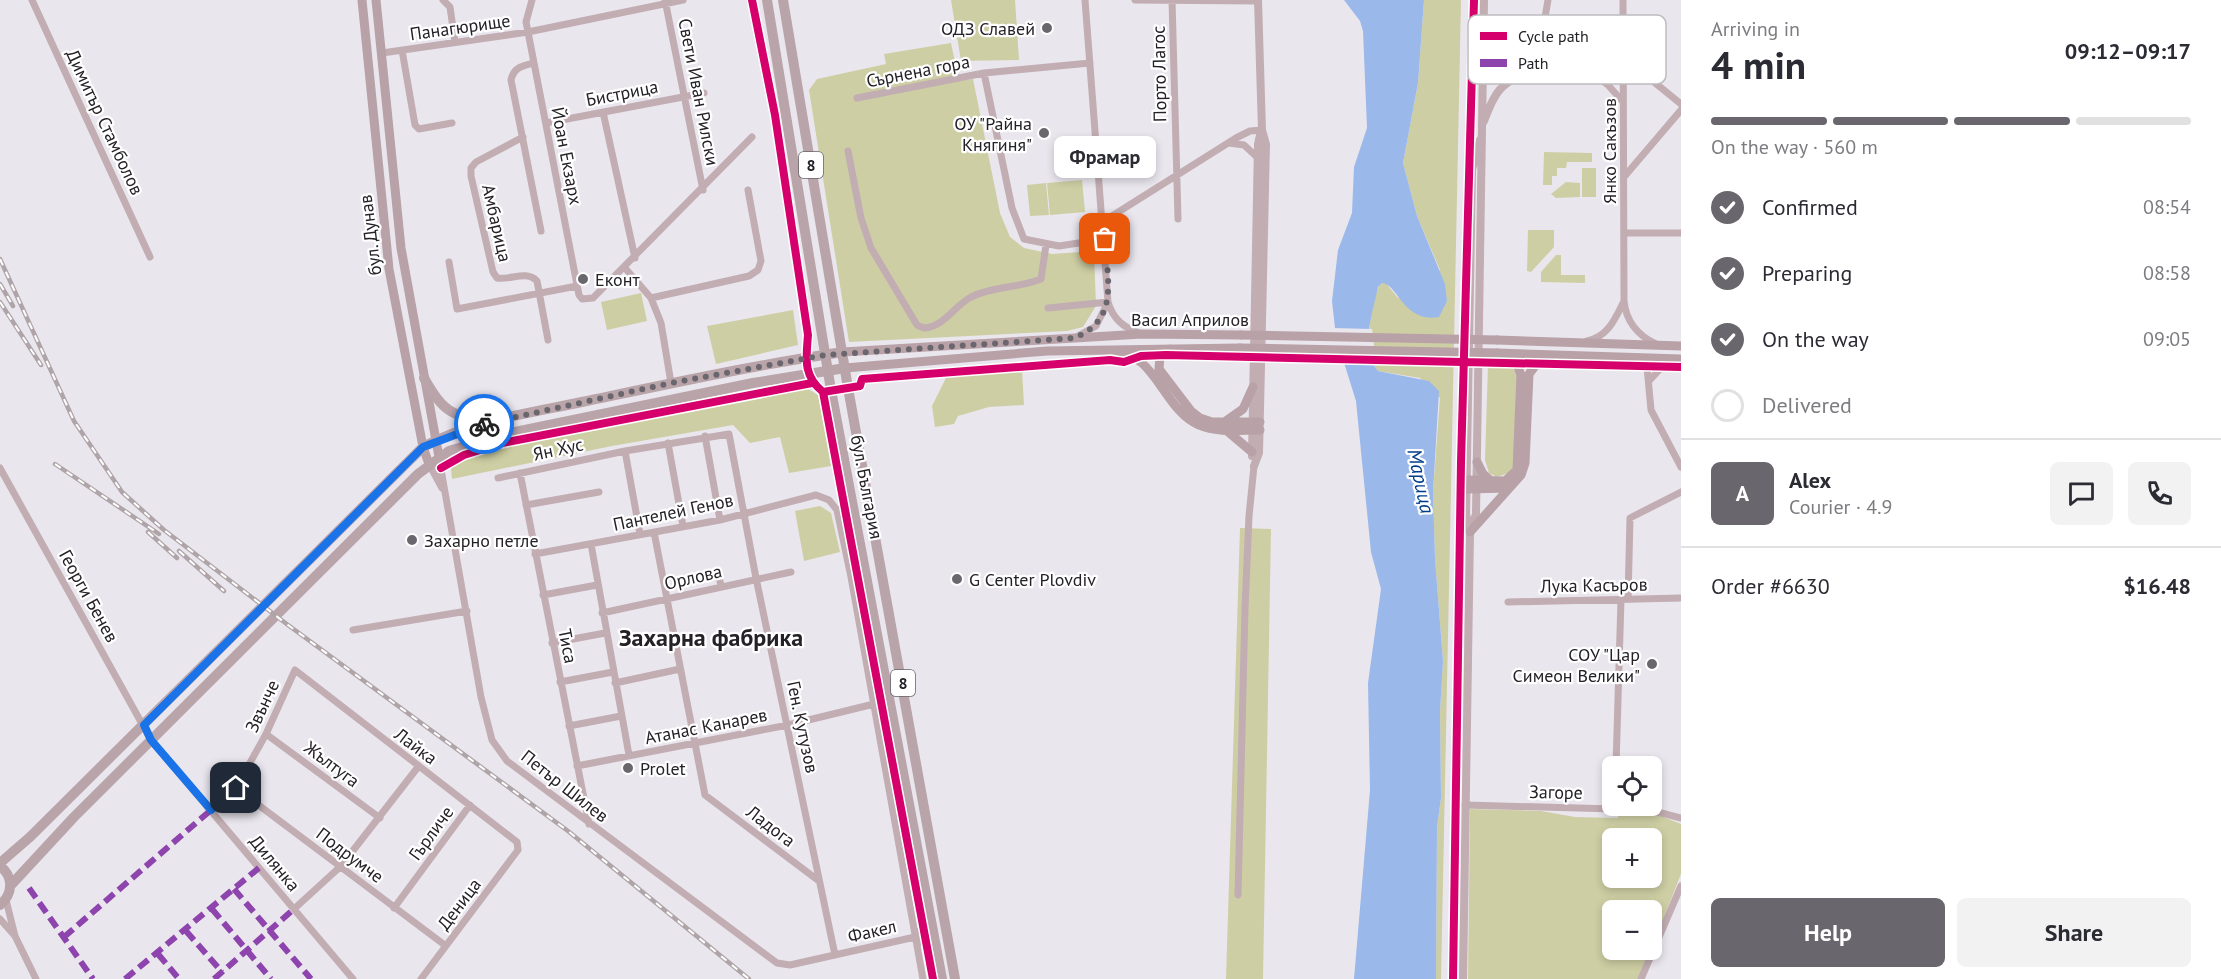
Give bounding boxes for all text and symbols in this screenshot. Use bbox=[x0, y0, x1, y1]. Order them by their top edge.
street label: Панагюрище bbox=[408, 9, 512, 45]
legend bbox=[1468, 15, 1666, 84]
street label: Свети Иван Рилски bbox=[673, 16, 725, 168]
text: Arriving in bbox=[1711, 16, 1800, 42]
place label: ОДЗ Славей bbox=[941, 17, 1035, 40]
marker: ОДЗ Славей bbox=[1040, 21, 1054, 35]
street label: Порто Лагос bbox=[1147, 26, 1171, 122]
text: Cycle path bbox=[1518, 26, 1589, 46]
text: 09:12–09:17 bbox=[2065, 37, 2191, 65]
text: 4 min bbox=[1711, 39, 1806, 90]
street label: Димитър Стамболов bbox=[61, 46, 149, 198]
street label: Сърнена гора bbox=[864, 50, 972, 92]
text: Path bbox=[1518, 53, 1549, 73]
street label: Бистрица bbox=[584, 75, 660, 111]
street label: Янко Сакъзов bbox=[1598, 98, 1621, 204]
street label: Йоан Екзарх bbox=[546, 105, 588, 207]
place label: ОУ "Райна Княгиня" bbox=[954, 112, 1032, 156]
marker: ОУ "Райна Княгиня" bbox=[1037, 126, 1051, 140]
text: On the way · 560 m bbox=[1711, 134, 1878, 160]
callout: Фрамар bbox=[1054, 137, 1156, 179]
text: Фрамар bbox=[1070, 144, 1140, 170]
road number: 8 bbox=[799, 152, 823, 178]
street label: Амбарица bbox=[477, 182, 517, 264]
icon: check bbox=[1711, 191, 1744, 224]
street label: бул. Дунав bbox=[354, 193, 386, 277]
text: Confirmed bbox=[1762, 193, 1858, 221]
text: 08:54 bbox=[2143, 194, 2191, 220]
pin bbox=[1079, 213, 1130, 264]
icon: bag bbox=[1088, 222, 1121, 255]
icon: check bbox=[1711, 257, 1744, 290]
text: Preparing bbox=[1762, 259, 1852, 287]
text: 08:58 bbox=[2143, 260, 2191, 286]
place label: Еконт bbox=[595, 268, 640, 291]
marker: Еконт bbox=[576, 272, 590, 286]
street label: Васил Априлов bbox=[1131, 308, 1249, 331]
icon: check bbox=[1711, 323, 1744, 356]
text: On the way bbox=[1762, 325, 1869, 353]
text: 09:05 bbox=[2143, 326, 2191, 352]
text: Delivered bbox=[1762, 391, 1852, 419]
courier bbox=[454, 394, 514, 454]
icon: bike bbox=[468, 408, 501, 441]
street label: Ян Хус bbox=[531, 432, 585, 466]
street label: бул. България bbox=[846, 433, 888, 541]
water label: Марица bbox=[1401, 446, 1441, 516]
button: chat bbox=[2050, 462, 2113, 525]
button: phone bbox=[2128, 462, 2191, 525]
text: Alex bbox=[1789, 466, 1831, 494]
text: A bbox=[1736, 479, 1749, 507]
street label: Пантелей Генов bbox=[611, 488, 735, 536]
text: Courier · 4.9 bbox=[1789, 494, 1892, 520]
place label: Захарно петле bbox=[424, 529, 539, 552]
marker: Захарно петле bbox=[405, 533, 419, 547]
street label: Георги Бенев bbox=[54, 546, 124, 646]
street label: Орлова bbox=[662, 559, 724, 595]
place label: G Center Plovdiv bbox=[969, 568, 1096, 591]
marker: G Center Plovdiv bbox=[950, 572, 964, 586]
text: Order #6630 bbox=[1711, 572, 1830, 600]
text: $16.48 bbox=[2123, 572, 2191, 600]
street label: Лука Касъров bbox=[1539, 573, 1648, 597]
district label: Захарна фабрика bbox=[619, 622, 803, 653]
street label: Тиса bbox=[553, 627, 583, 665]
place label: СОУ "Цар Симеон Велики" bbox=[1513, 643, 1640, 687]
marker: СОУ "Цар Симеон Велики" bbox=[1645, 657, 1659, 671]
road number: 8 bbox=[891, 670, 915, 696]
street label: Звънче bbox=[240, 676, 284, 736]
street label: Ген. Кутузов bbox=[782, 679, 824, 775]
street label: Атанас Канарев bbox=[643, 703, 769, 749]
street label: Лайка bbox=[389, 722, 442, 769]
street label: Жълтуга bbox=[299, 735, 364, 792]
street label: Петър Шилев bbox=[517, 745, 613, 827]
map controls bbox=[1602, 756, 1662, 960]
button: locate bbox=[1602, 756, 1662, 816]
place label: Prolet bbox=[640, 757, 686, 780]
marker: Prolet bbox=[621, 761, 635, 775]
pin bbox=[210, 762, 261, 813]
icon: home bbox=[219, 771, 252, 804]
street label: Загоре bbox=[1529, 780, 1583, 804]
street label: Ладога bbox=[741, 800, 800, 852]
street label: Гърличе bbox=[404, 801, 458, 865]
street label: Подрумче bbox=[312, 822, 388, 888]
button: + bbox=[1602, 828, 1662, 888]
street label: Дилянка bbox=[245, 830, 305, 896]
street label: Деница bbox=[432, 873, 486, 935]
button: Help bbox=[1711, 898, 1945, 967]
button: Share bbox=[1957, 898, 2191, 967]
button: − bbox=[1602, 900, 1662, 960]
street label: Факел bbox=[845, 914, 899, 948]

